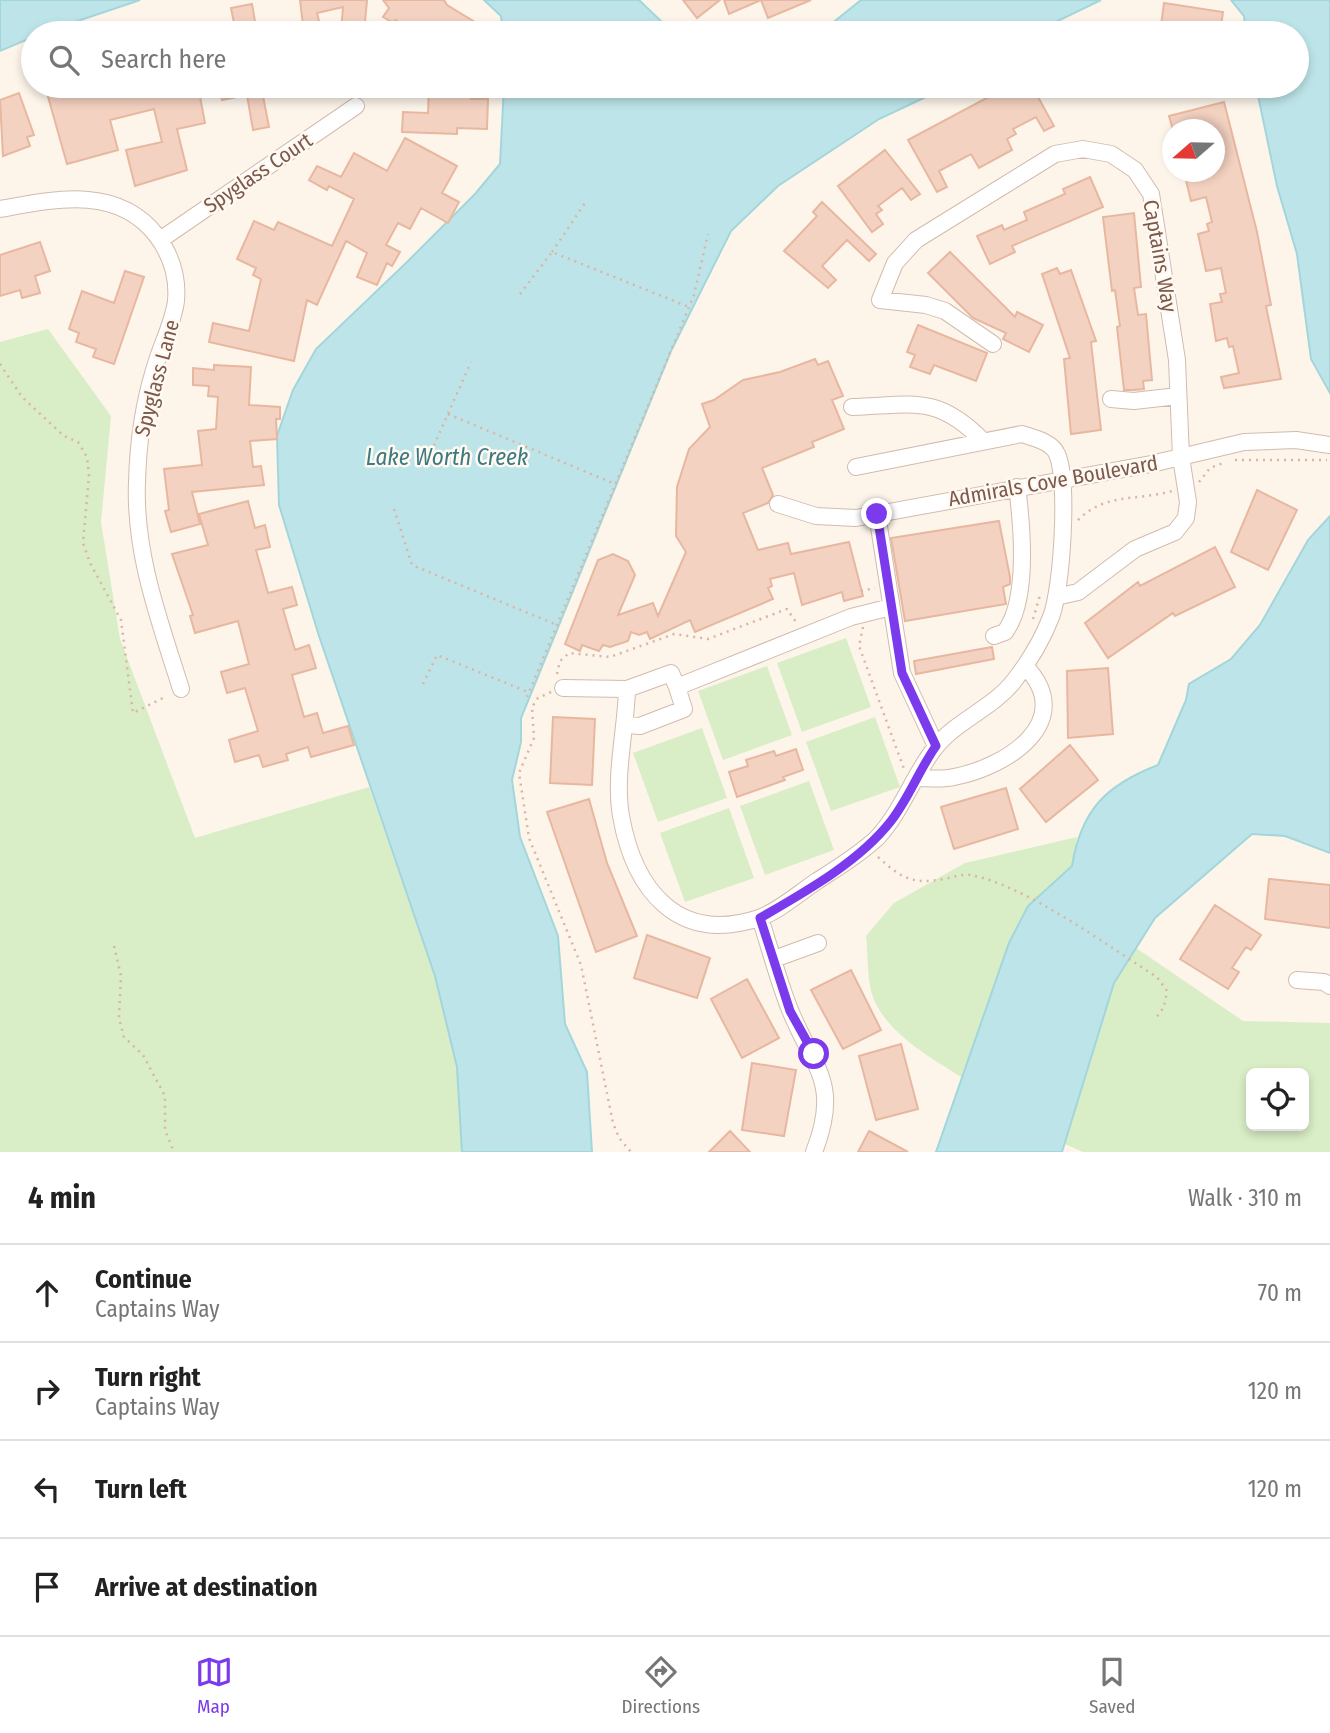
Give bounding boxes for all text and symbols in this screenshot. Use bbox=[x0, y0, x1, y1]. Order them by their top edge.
search box bbox=[21, 21, 1309, 98]
icon: search bbox=[45, 41, 83, 79]
text: Search here bbox=[101, 44, 226, 75]
north arrow bbox=[1162, 119, 1225, 182]
street label: Spyglass Court bbox=[199, 127, 317, 219]
street label: Captains Way bbox=[1137, 198, 1183, 315]
street label: Spyglass Lane bbox=[129, 317, 185, 439]
water label: Lake Worth Creek bbox=[366, 443, 528, 471]
street label: Admirals Cove Boulevard bbox=[946, 450, 1160, 512]
route end bbox=[861, 498, 892, 529]
route start bbox=[798, 1038, 829, 1069]
map controls bbox=[1246, 1068, 1309, 1131]
button: locate bbox=[1246, 1068, 1309, 1131]
text: 4 min bbox=[28, 1180, 96, 1216]
text: Walk · 310 m bbox=[1188, 1184, 1302, 1212]
text: Continue bbox=[95, 1264, 192, 1295]
icon: ahead bbox=[28, 1274, 66, 1312]
text: 70 m bbox=[1258, 1279, 1302, 1307]
text: Captains Way bbox=[95, 1295, 219, 1323]
text: Turn right bbox=[95, 1362, 201, 1393]
icon: right bbox=[28, 1372, 66, 1410]
text: 120 m bbox=[1248, 1377, 1302, 1405]
text: Captains Way bbox=[95, 1393, 219, 1421]
icon: left bbox=[28, 1470, 66, 1508]
text: Turn left bbox=[95, 1474, 187, 1505]
text: 120 m bbox=[1248, 1475, 1302, 1503]
icon: arrive bbox=[28, 1568, 66, 1606]
text: Arrive at destination bbox=[95, 1572, 318, 1603]
tab: Map bbox=[195, 1653, 233, 1718]
tab: Directions bbox=[622, 1653, 700, 1718]
tab: Saved bbox=[1089, 1653, 1135, 1718]

